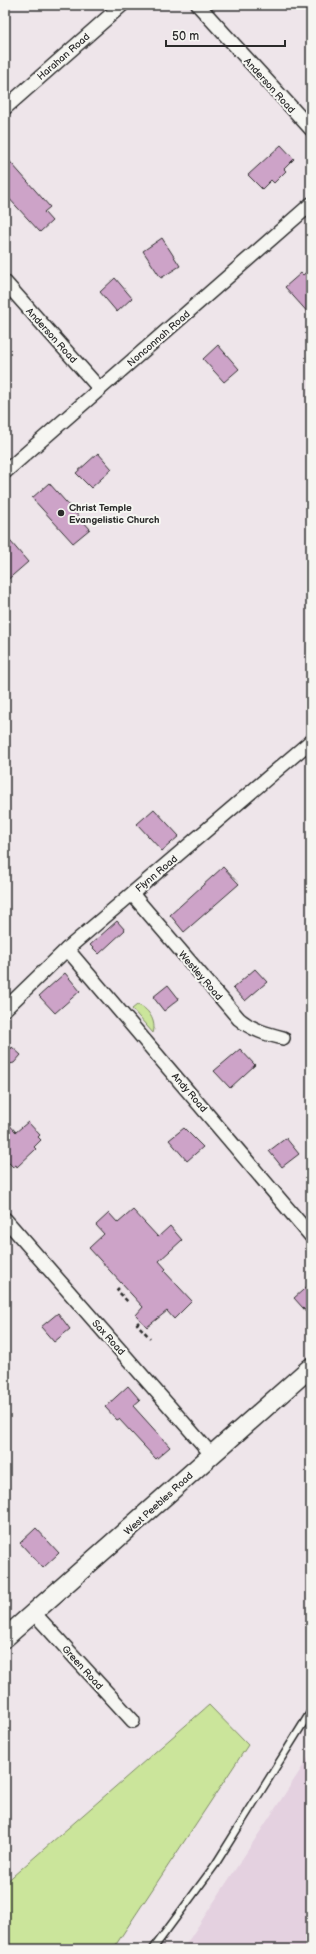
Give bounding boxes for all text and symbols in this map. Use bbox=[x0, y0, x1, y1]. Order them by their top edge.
scale bar bbox=[166, 22, 285, 48]
text: 50 m bbox=[172, 29, 199, 44]
street label: Harahan Road bbox=[35, 30, 93, 83]
street label: Anderson Road bbox=[241, 56, 297, 116]
street label: Anderson Road bbox=[23, 306, 79, 366]
street label: Nonconnah Road bbox=[125, 308, 193, 369]
place label: Christ Temple Evangelistic Church bbox=[69, 502, 159, 526]
marker: Christ Temple Evangelistic Church bbox=[56, 508, 66, 518]
street label: Flynn Road bbox=[133, 853, 180, 895]
street label: Westley Road bbox=[176, 949, 225, 1003]
street label: Andy Road bbox=[169, 1071, 210, 1115]
street label: Sax Road bbox=[89, 1318, 127, 1358]
street label: West Peebles Road bbox=[122, 1469, 196, 1538]
street label: Green Road bbox=[59, 1643, 105, 1692]

